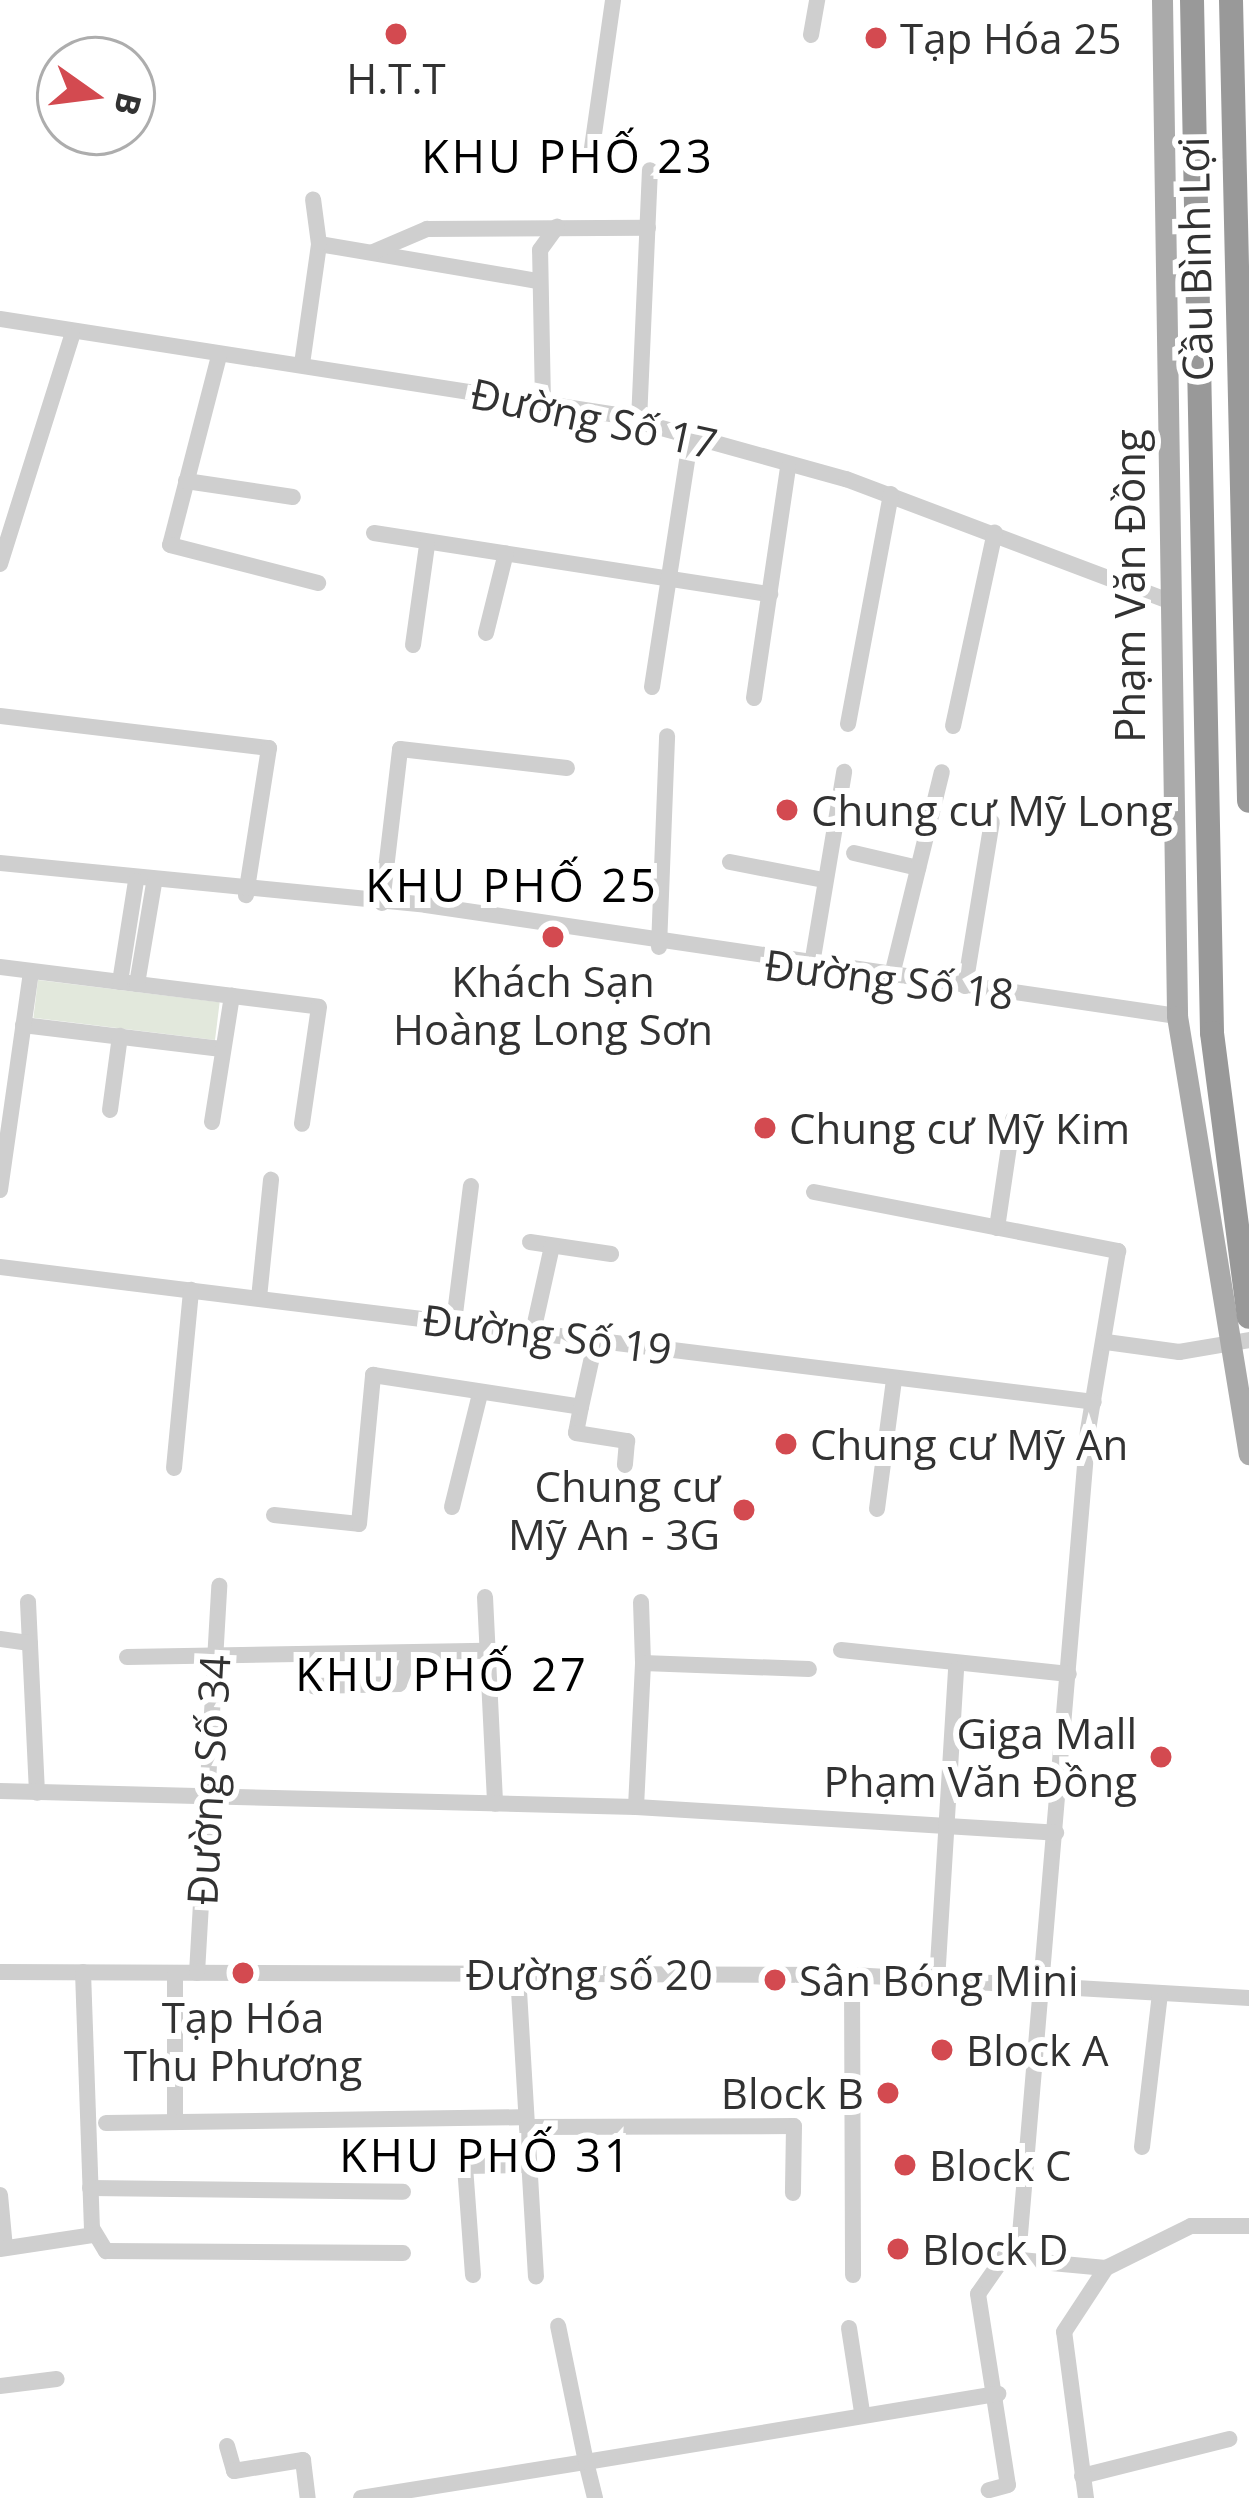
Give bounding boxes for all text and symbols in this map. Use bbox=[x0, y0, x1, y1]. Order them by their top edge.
place label: Tạp Hóa 25 bbox=[900, 13, 1122, 63]
marker: H.T.T bbox=[383, 21, 409, 47]
marker: Tạp Hóa 25 bbox=[863, 25, 889, 51]
north arrow bbox=[36, 36, 156, 156]
place label: H.T.T bbox=[346, 53, 446, 103]
text: B bbox=[104, 88, 153, 120]
district label: KHU PHỐ 23 bbox=[421, 129, 715, 183]
street label: Cầu Bình Lợi bbox=[1168, 136, 1222, 382]
street label: Đường Số 17 bbox=[466, 367, 722, 469]
street label: Phạm Văn Đồng bbox=[1104, 429, 1154, 743]
place label: Chung cư Mỹ Long bbox=[811, 785, 1173, 835]
marker: Chung cư Mỹ Long bbox=[774, 797, 800, 823]
district label: KHU PHỐ 25 bbox=[365, 858, 659, 912]
marker: Khách Sạn Hoàng Long Sơn bbox=[540, 924, 566, 950]
street label: Đường Số 18 bbox=[762, 939, 1016, 1019]
place label: Khách Sạn Hoàng Long Sơn bbox=[393, 956, 713, 1054]
place label: Chung cư Mỹ Kim bbox=[789, 1103, 1130, 1153]
marker: Chung cư Mỹ Kim bbox=[752, 1115, 778, 1141]
street label: Đường Số 19 bbox=[420, 1294, 674, 1374]
place label: Chung cư Mỹ An bbox=[810, 1419, 1128, 1469]
marker: Chung cư Mỹ An bbox=[773, 1431, 799, 1457]
place label: Chung cư Mỹ An - 3G bbox=[508, 1461, 720, 1559]
marker: Chung cư Mỹ An - 3G bbox=[731, 1497, 757, 1523]
district label: KHU PHỐ 27 bbox=[295, 1647, 589, 1701]
street label: Đường Số 34 bbox=[176, 1654, 240, 1906]
place label: Giga Mall Phạm Văn Đồng bbox=[823, 1708, 1137, 1806]
marker: Giga Mall Phạm Văn Đồng bbox=[1148, 1744, 1174, 1770]
street label: Đường số 20 bbox=[465, 1949, 713, 1999]
place label: Sân Bóng Mini bbox=[799, 1955, 1079, 2005]
marker: Tạp Hóa Thu Phương bbox=[230, 1960, 256, 1986]
marker: Sân Bóng Mini bbox=[762, 1967, 788, 1993]
place label: Tạp Hóa Thu Phương bbox=[124, 1992, 362, 2090]
place label: Block A bbox=[966, 2025, 1109, 2075]
marker: Block A bbox=[929, 2037, 955, 2063]
place label: Block B bbox=[721, 2068, 864, 2118]
marker: Block B bbox=[875, 2080, 901, 2106]
district label: KHU PHỐ 31 bbox=[339, 2128, 633, 2182]
place label: Block C bbox=[929, 2140, 1072, 2190]
marker: Block C bbox=[892, 2152, 918, 2178]
place label: Block D bbox=[922, 2224, 1069, 2274]
marker: Block D bbox=[885, 2236, 911, 2262]

